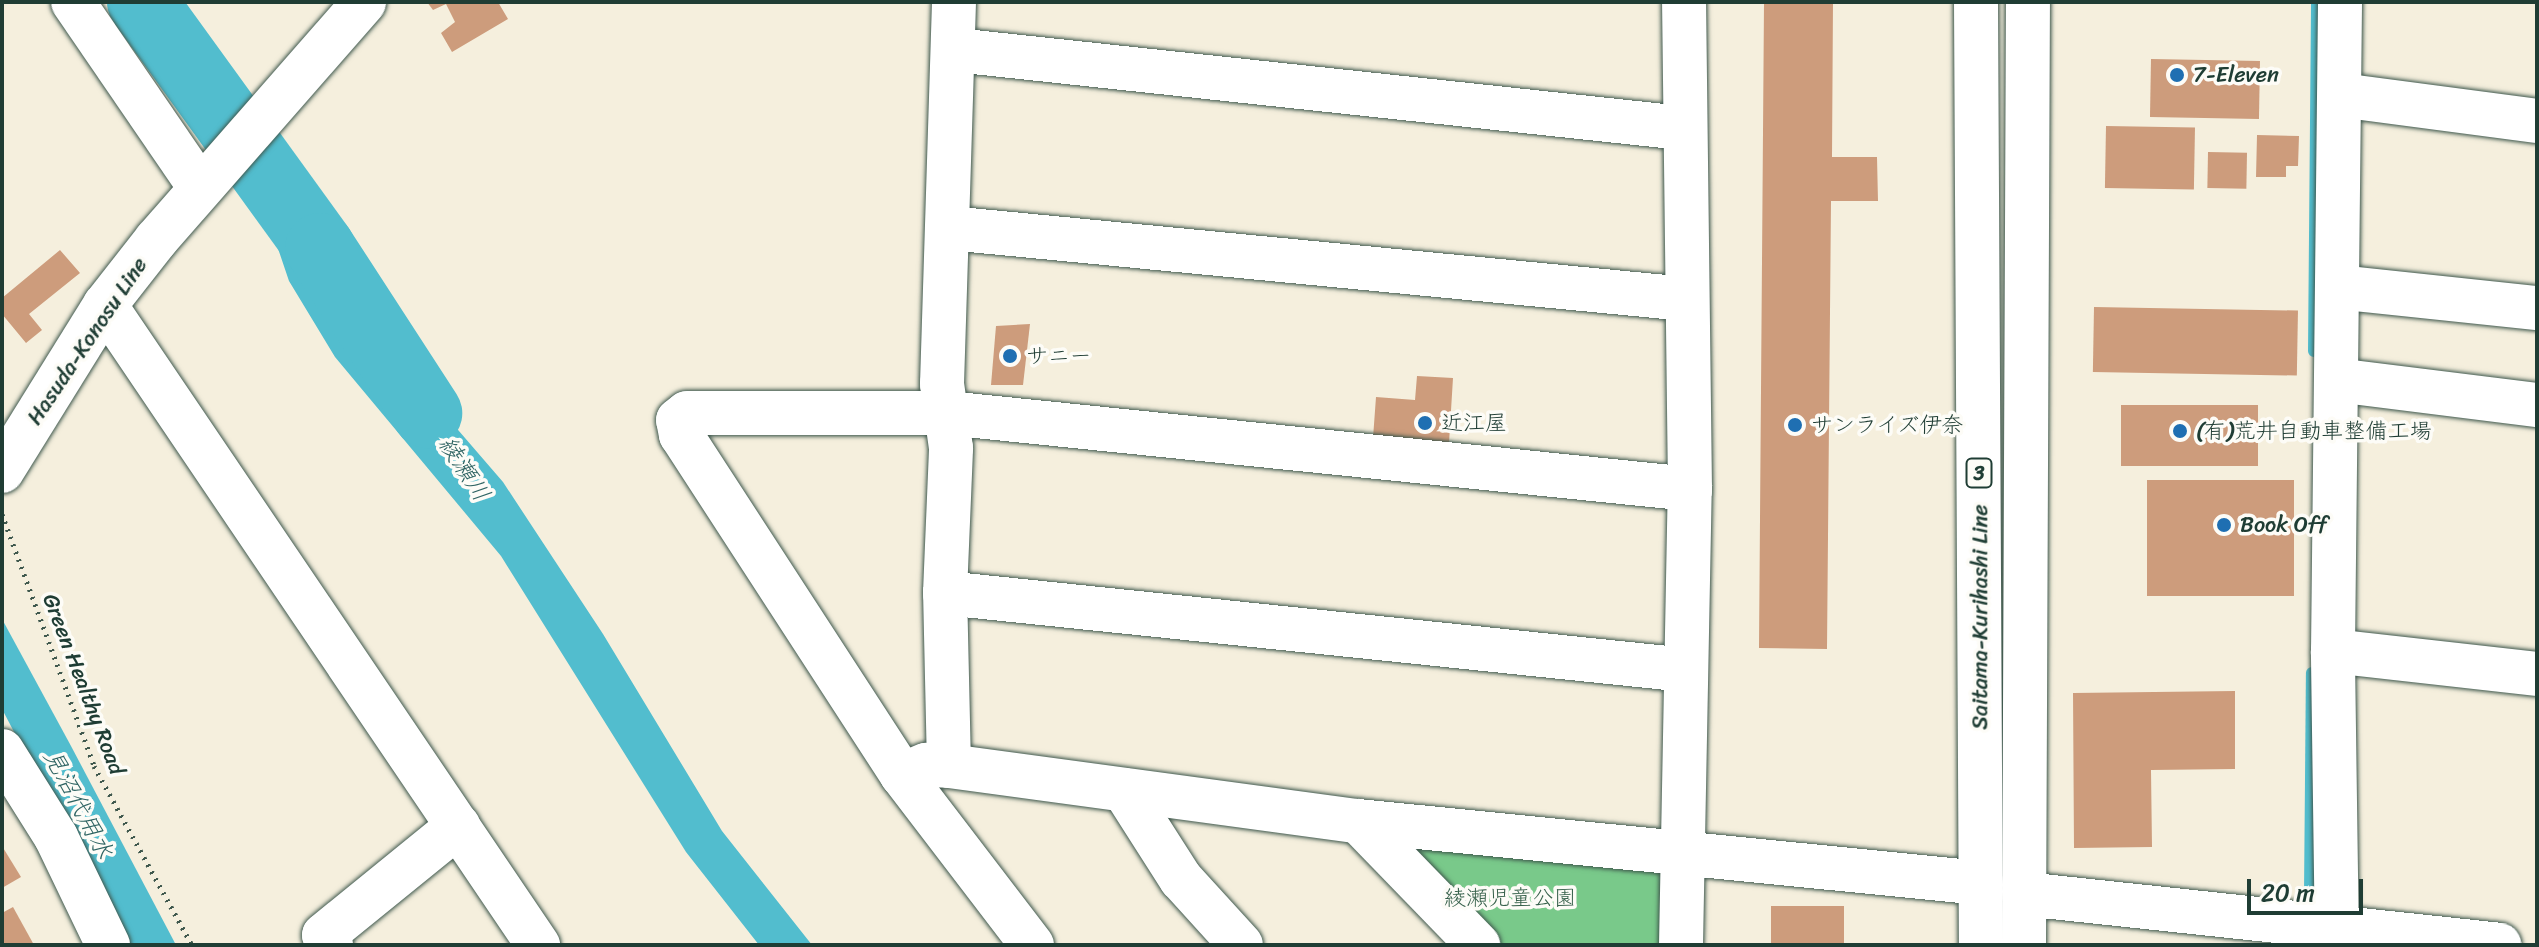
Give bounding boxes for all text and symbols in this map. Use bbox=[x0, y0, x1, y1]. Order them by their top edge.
place label: 7-Eleven bbox=[2193, 62, 2279, 88]
marker: 7-Eleven bbox=[2168, 66, 2186, 84]
street label: Hasuda-Konosu Line bbox=[21, 252, 153, 430]
place label: サニー bbox=[1026, 343, 1092, 369]
marker: サニー bbox=[1001, 347, 1019, 365]
place label: 近江屋 bbox=[1441, 410, 1507, 436]
place label: サンライズ伊奈 bbox=[1811, 412, 1965, 438]
marker: 近江屋 bbox=[1416, 414, 1434, 432]
marker: サンライズ伊奈 bbox=[1786, 416, 1804, 434]
place label: (有)荒井自動車整備工場 bbox=[2196, 418, 2432, 444]
marker: (有)荒井自動車整備工場 bbox=[2171, 422, 2189, 440]
water label: 綾瀬川 bbox=[432, 431, 496, 507]
road number: 3 bbox=[1965, 457, 1993, 489]
street label: Saitama-Kurihashi Line bbox=[1967, 504, 1993, 730]
place label: Book Off bbox=[2240, 512, 2327, 538]
marker: Book Off bbox=[2215, 516, 2233, 534]
street label: Green Healthy Road bbox=[37, 589, 131, 779]
water label: 見沼代用水 bbox=[37, 744, 119, 864]
scale bar bbox=[2251, 863, 2367, 913]
text: 20 m bbox=[2261, 872, 2315, 914]
park label: 綾瀬児童公園 bbox=[1444, 885, 1576, 911]

